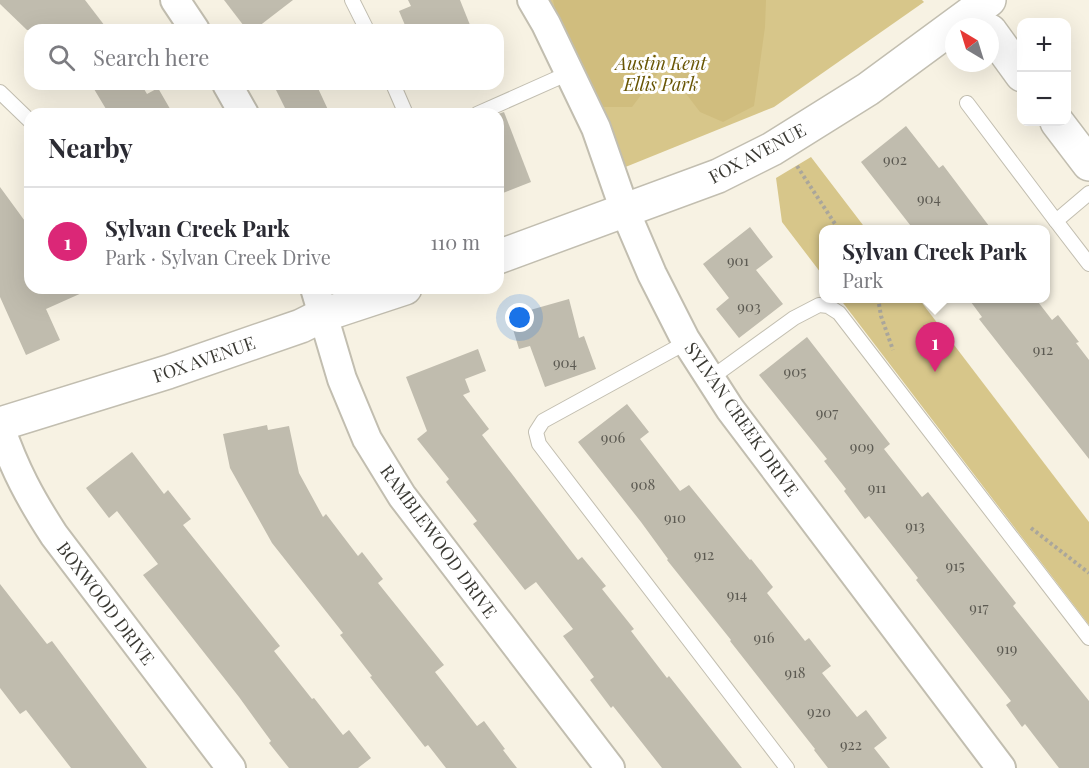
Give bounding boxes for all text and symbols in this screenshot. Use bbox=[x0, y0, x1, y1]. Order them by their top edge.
north arrow bbox=[945, 18, 999, 72]
map controls bbox=[1017, 18, 1071, 126]
button: + bbox=[1017, 18, 1071, 72]
search box bbox=[24, 24, 504, 90]
icon: search bbox=[45, 41, 78, 74]
text: Search here bbox=[93, 42, 209, 72]
park label: Austin Kent Ellis Park bbox=[614, 51, 707, 96]
button: − bbox=[1017, 72, 1071, 126]
street label: FOX AVENUE bbox=[704, 117, 810, 189]
text: Nearby bbox=[48, 130, 133, 165]
house number: 902 bbox=[883, 149, 907, 169]
house number: 904 bbox=[917, 188, 941, 208]
text: Sylvan Creek Park bbox=[105, 213, 290, 243]
popup bbox=[819, 225, 1050, 303]
text: 1 bbox=[64, 228, 71, 255]
text: 110 m bbox=[430, 228, 480, 255]
text: Sylvan Creek Park bbox=[842, 236, 1027, 266]
text: Park · Sylvan Creek Drive bbox=[105, 243, 331, 270]
house number: 901 bbox=[727, 250, 750, 270]
text: Park bbox=[842, 266, 883, 293]
house number: 903 bbox=[737, 296, 761, 316]
your location bbox=[505, 303, 534, 332]
pin: 1 bbox=[916, 322, 954, 372]
street label: FOX AVENUE bbox=[150, 330, 258, 388]
street label: SYLVAN CREEK DRIVE bbox=[680, 337, 804, 501]
house number: 912 bbox=[1033, 339, 1053, 359]
house number: 904 bbox=[553, 352, 577, 372]
house number: 905 bbox=[784, 361, 806, 381]
house number: 907 bbox=[816, 402, 838, 422]
house number: 906 bbox=[601, 427, 625, 447]
house number: 909 bbox=[850, 436, 874, 456]
street label: RAMBLEWOOD DRIVE bbox=[375, 460, 503, 622]
house number: 908 bbox=[631, 474, 655, 494]
house number: 911 bbox=[868, 477, 887, 497]
house number: 910 bbox=[664, 507, 686, 527]
house number: 913 bbox=[905, 515, 925, 535]
street label: BOXWOOD DRIVE bbox=[52, 536, 160, 670]
house number: 912 bbox=[694, 544, 714, 564]
house number: 915 bbox=[945, 555, 965, 575]
house number: 914 bbox=[727, 584, 747, 604]
house number: 917 bbox=[969, 597, 989, 617]
house number: 916 bbox=[754, 627, 775, 647]
house number: 919 bbox=[997, 638, 1017, 658]
house number: 918 bbox=[785, 662, 806, 682]
house number: 920 bbox=[807, 701, 831, 721]
house number: 922 bbox=[840, 734, 862, 754]

